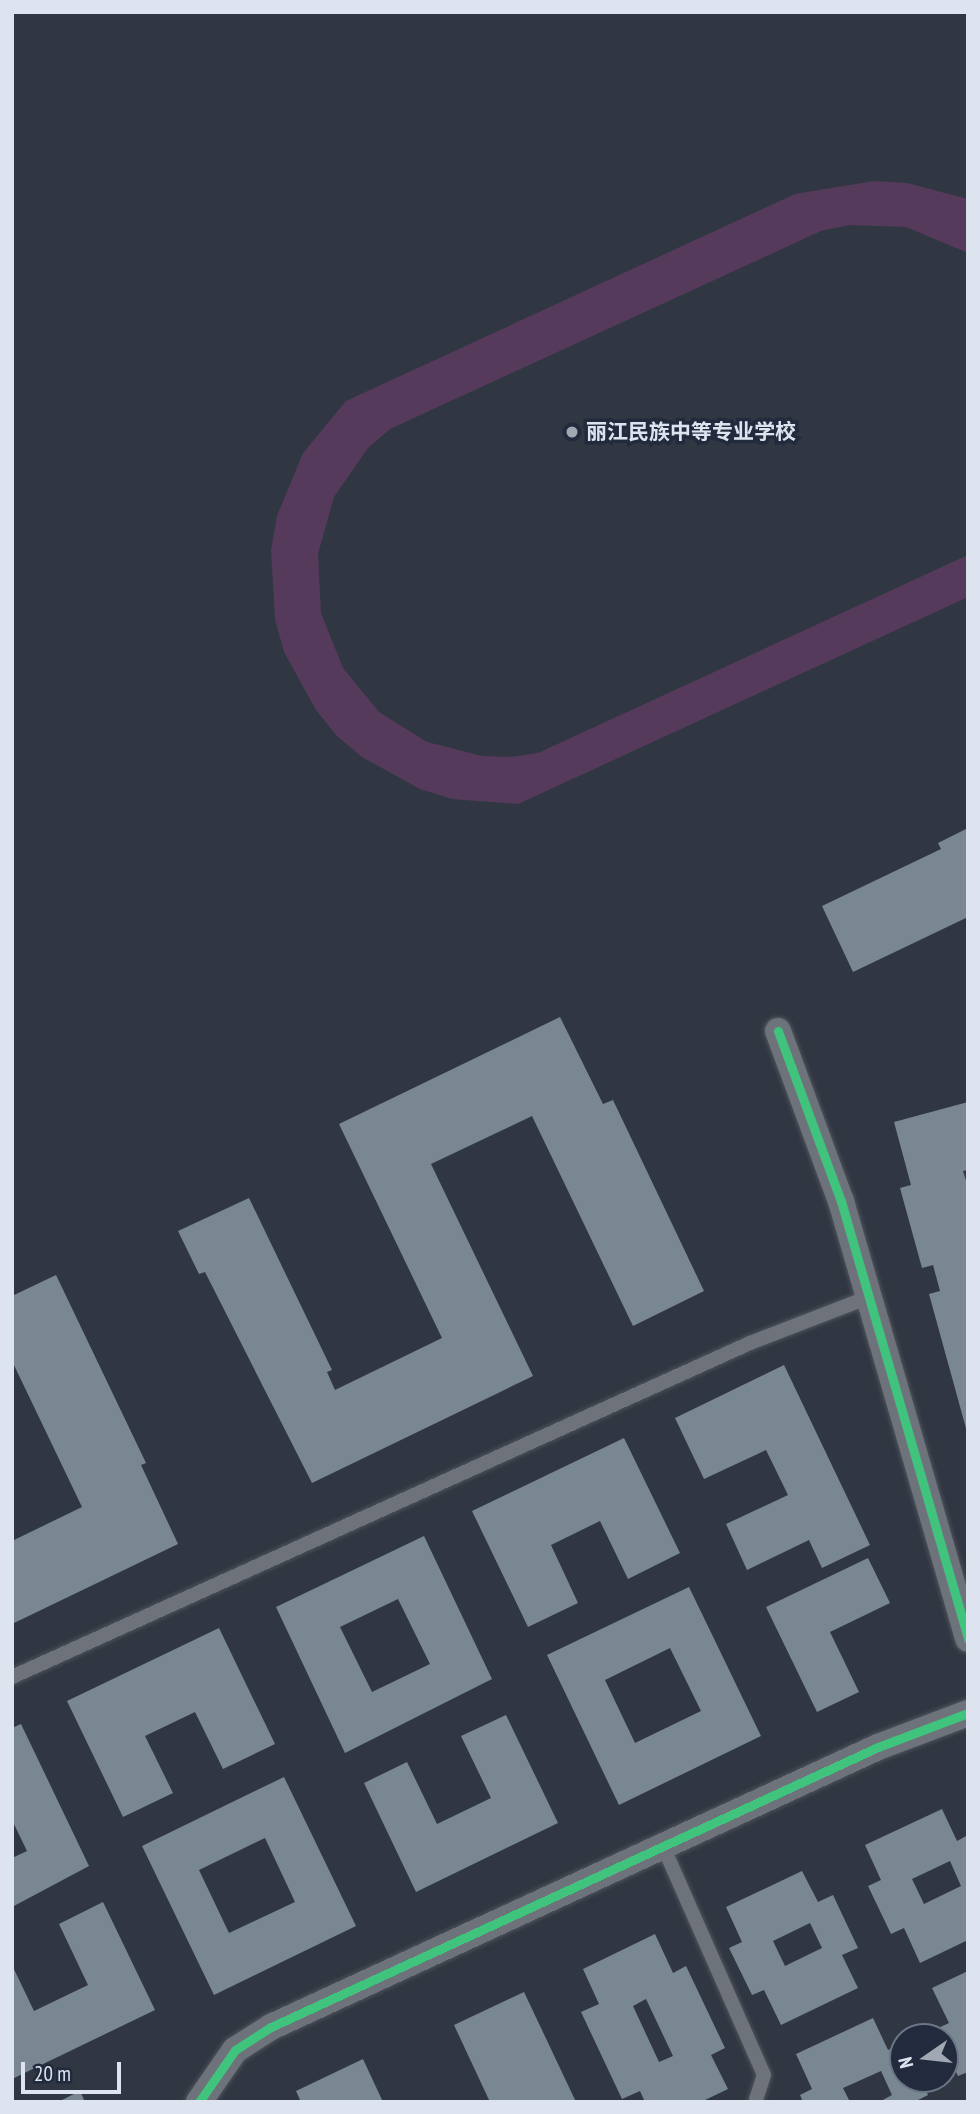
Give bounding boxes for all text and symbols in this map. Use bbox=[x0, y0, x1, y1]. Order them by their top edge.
place label: 丽江民族中等专业学校 bbox=[586, 419, 796, 445]
marker: 丽江民族中等专业学校 bbox=[564, 424, 580, 440]
north arrow bbox=[889, 2023, 959, 2093]
scale bar bbox=[24, 2048, 124, 2092]
text: N bbox=[893, 2055, 918, 2070]
text: 20 m bbox=[34, 2060, 71, 2087]

